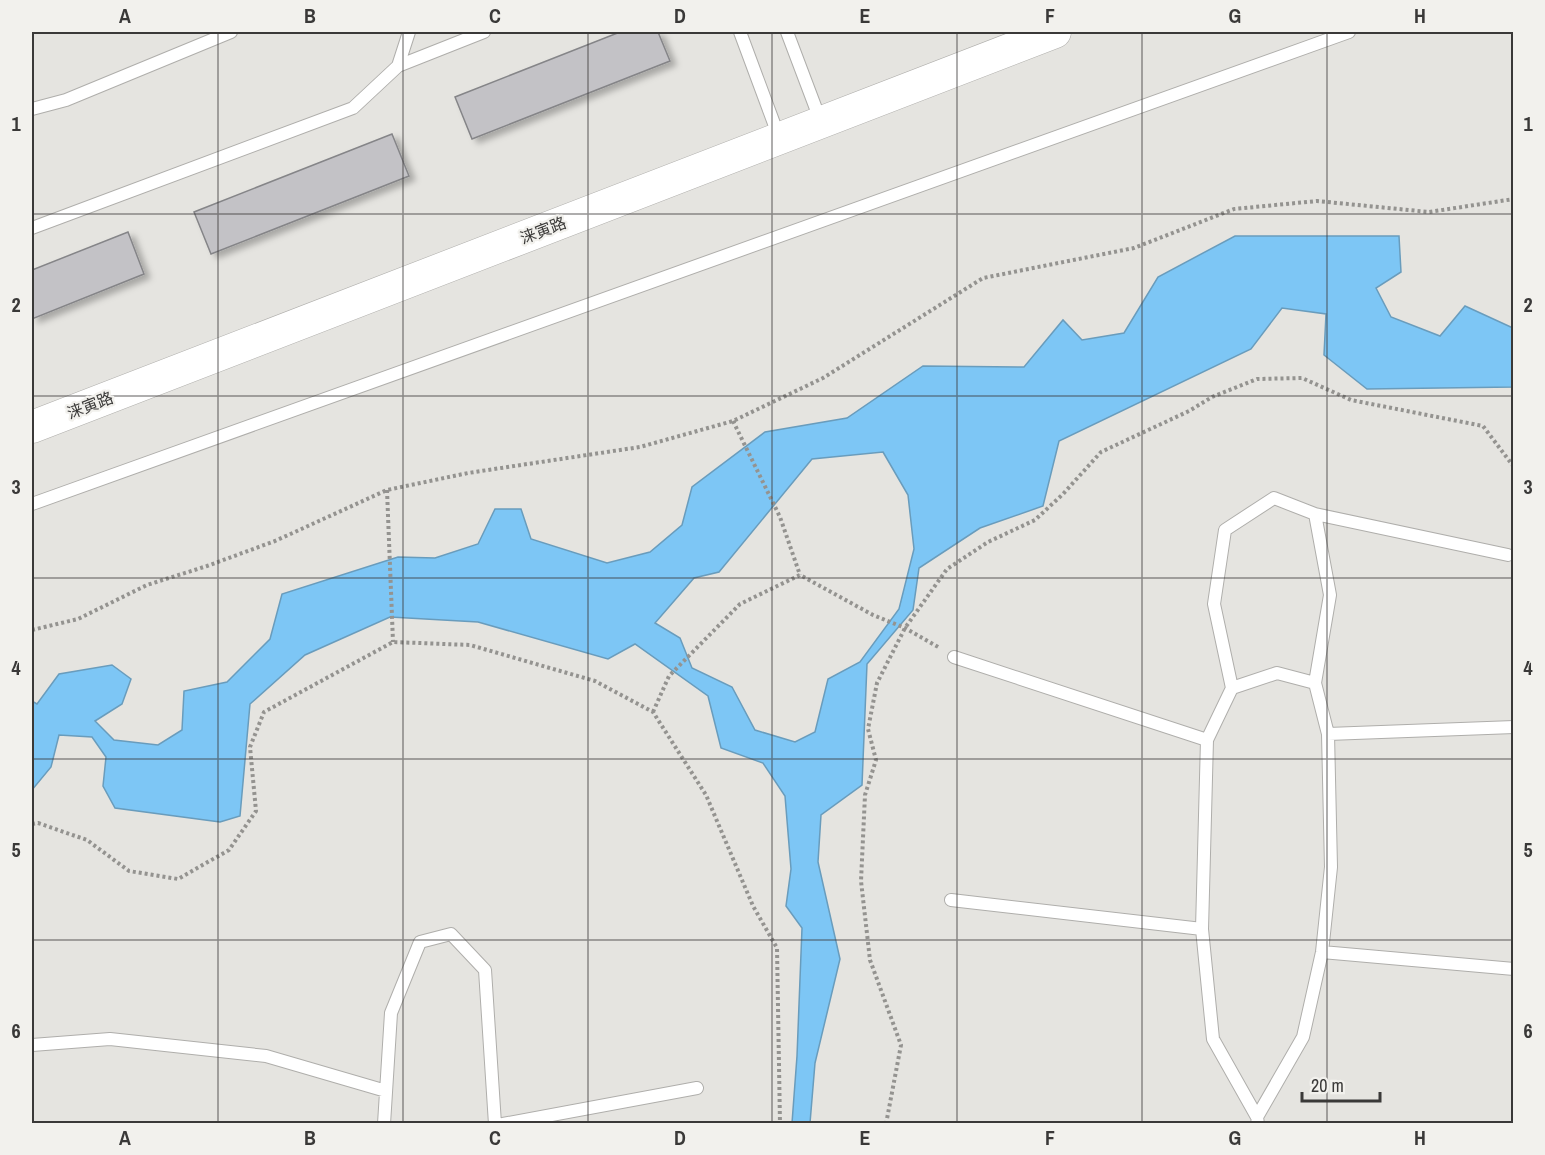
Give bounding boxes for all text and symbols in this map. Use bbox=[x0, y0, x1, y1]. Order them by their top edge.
text: A bbox=[119, 2, 131, 29]
text: B bbox=[304, 2, 316, 29]
text: C bbox=[489, 2, 501, 29]
text: D bbox=[674, 2, 686, 29]
text: E bbox=[860, 2, 871, 29]
text: F bbox=[1045, 2, 1055, 29]
text: G bbox=[1229, 2, 1241, 29]
text: H bbox=[1414, 2, 1426, 29]
text: 1 bbox=[11, 110, 21, 137]
text: 1 bbox=[1523, 110, 1533, 137]
street label: 涞寅路 bbox=[517, 211, 569, 249]
text: 2 bbox=[11, 291, 21, 318]
text: 2 bbox=[1523, 291, 1533, 318]
street label: 涞寅路 bbox=[64, 386, 116, 424]
text: 3 bbox=[11, 473, 21, 500]
text: 3 bbox=[1523, 473, 1533, 500]
text: 4 bbox=[11, 654, 21, 681]
text: 4 bbox=[1523, 654, 1533, 681]
text: 5 bbox=[11, 836, 21, 863]
text: 5 bbox=[1523, 836, 1533, 863]
text: 6 bbox=[11, 1017, 21, 1044]
text: 6 bbox=[1523, 1017, 1533, 1044]
scale bar bbox=[1302, 1065, 1380, 1103]
text: 20 m bbox=[1311, 1073, 1344, 1098]
text: A bbox=[119, 1124, 131, 1151]
text: B bbox=[304, 1124, 316, 1151]
text: C bbox=[489, 1124, 501, 1151]
text: D bbox=[674, 1124, 686, 1151]
text: E bbox=[860, 1124, 871, 1151]
text: F bbox=[1045, 1124, 1055, 1151]
text: G bbox=[1229, 1124, 1241, 1151]
text: H bbox=[1414, 1124, 1426, 1151]

